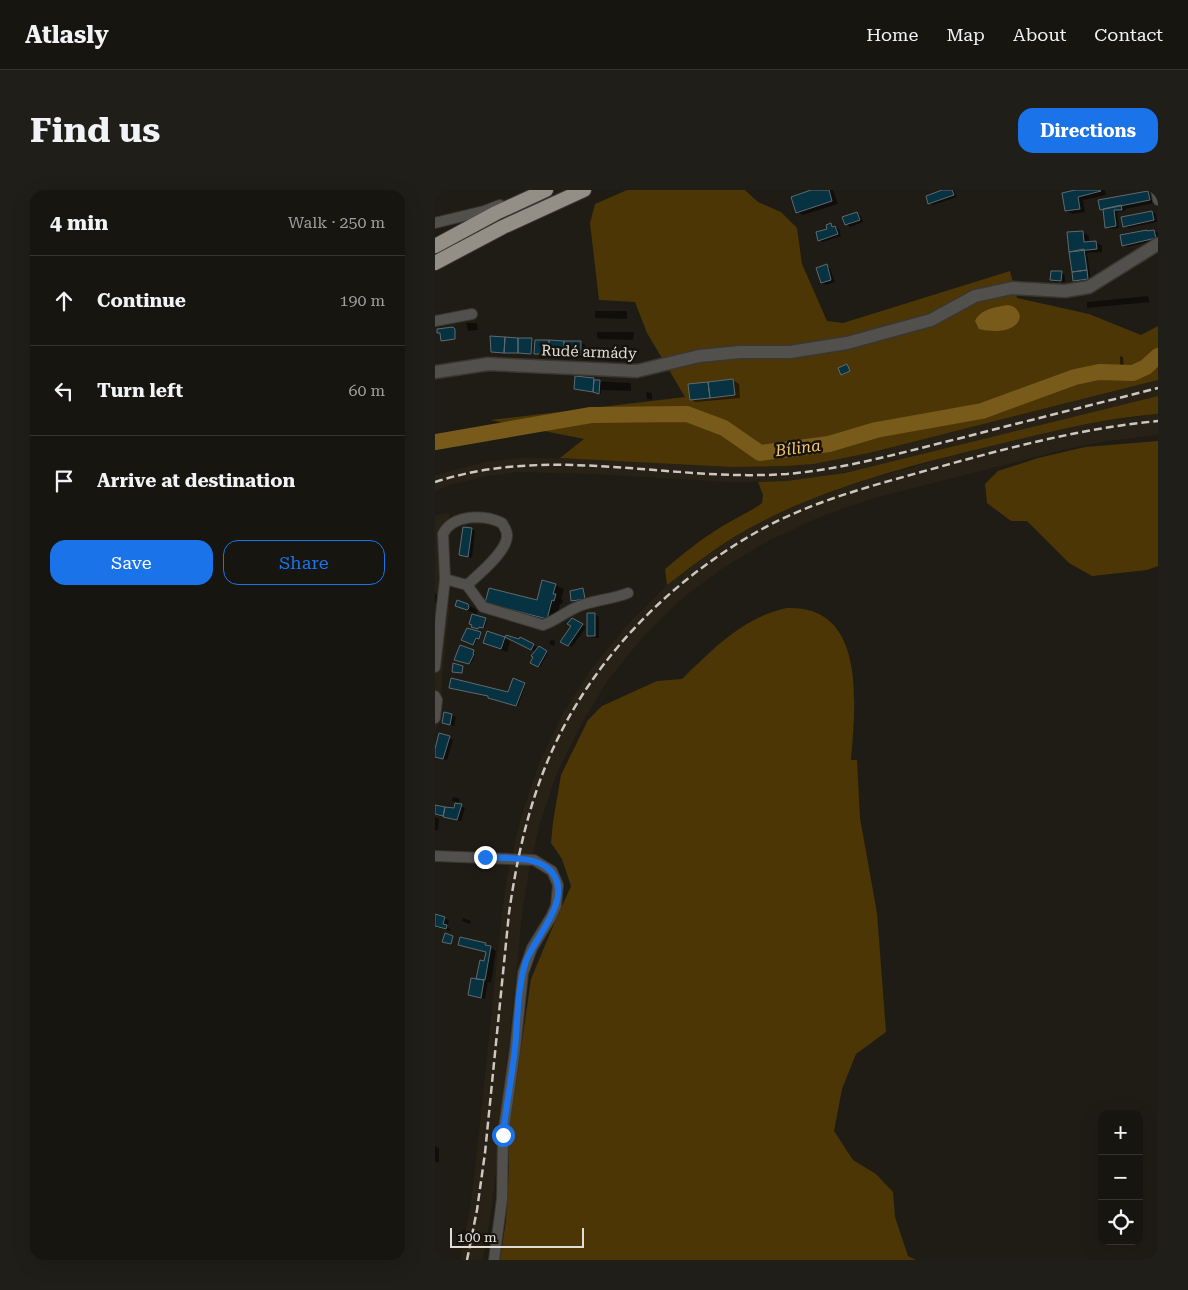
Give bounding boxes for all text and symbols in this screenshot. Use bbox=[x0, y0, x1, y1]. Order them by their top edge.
text: Atlasly bbox=[25, 21, 109, 49]
text: Home bbox=[866, 24, 918, 45]
text: Map bbox=[946, 24, 985, 45]
text: About bbox=[1013, 24, 1066, 45]
text: Contact bbox=[1094, 24, 1163, 45]
button: Directions bbox=[1018, 108, 1158, 153]
text: Find us bbox=[30, 110, 160, 151]
text: 4 min bbox=[50, 211, 108, 235]
text: Walk · 250 m bbox=[288, 213, 385, 232]
icon: ahead bbox=[50, 287, 78, 315]
text: Continue bbox=[97, 289, 186, 312]
text: 190 m bbox=[339, 291, 385, 310]
street label: Rudé armády bbox=[541, 341, 637, 363]
icon: left bbox=[50, 377, 78, 405]
text: Turn left bbox=[97, 379, 183, 402]
text: 60 m bbox=[348, 381, 385, 400]
water label: Bílina bbox=[773, 436, 822, 460]
icon: arrive bbox=[50, 467, 78, 495]
text: Arrive at destination bbox=[97, 469, 295, 492]
button: Save bbox=[50, 540, 213, 585]
button: Share bbox=[223, 540, 385, 585]
route end bbox=[474, 846, 497, 869]
map controls bbox=[1098, 1110, 1143, 1245]
button: + bbox=[1098, 1110, 1143, 1155]
route start bbox=[492, 1124, 515, 1147]
button: − bbox=[1098, 1155, 1143, 1200]
button: locate bbox=[1098, 1200, 1143, 1245]
scale bar bbox=[450, 1225, 584, 1248]
text: 100 m bbox=[457, 1229, 497, 1245]

